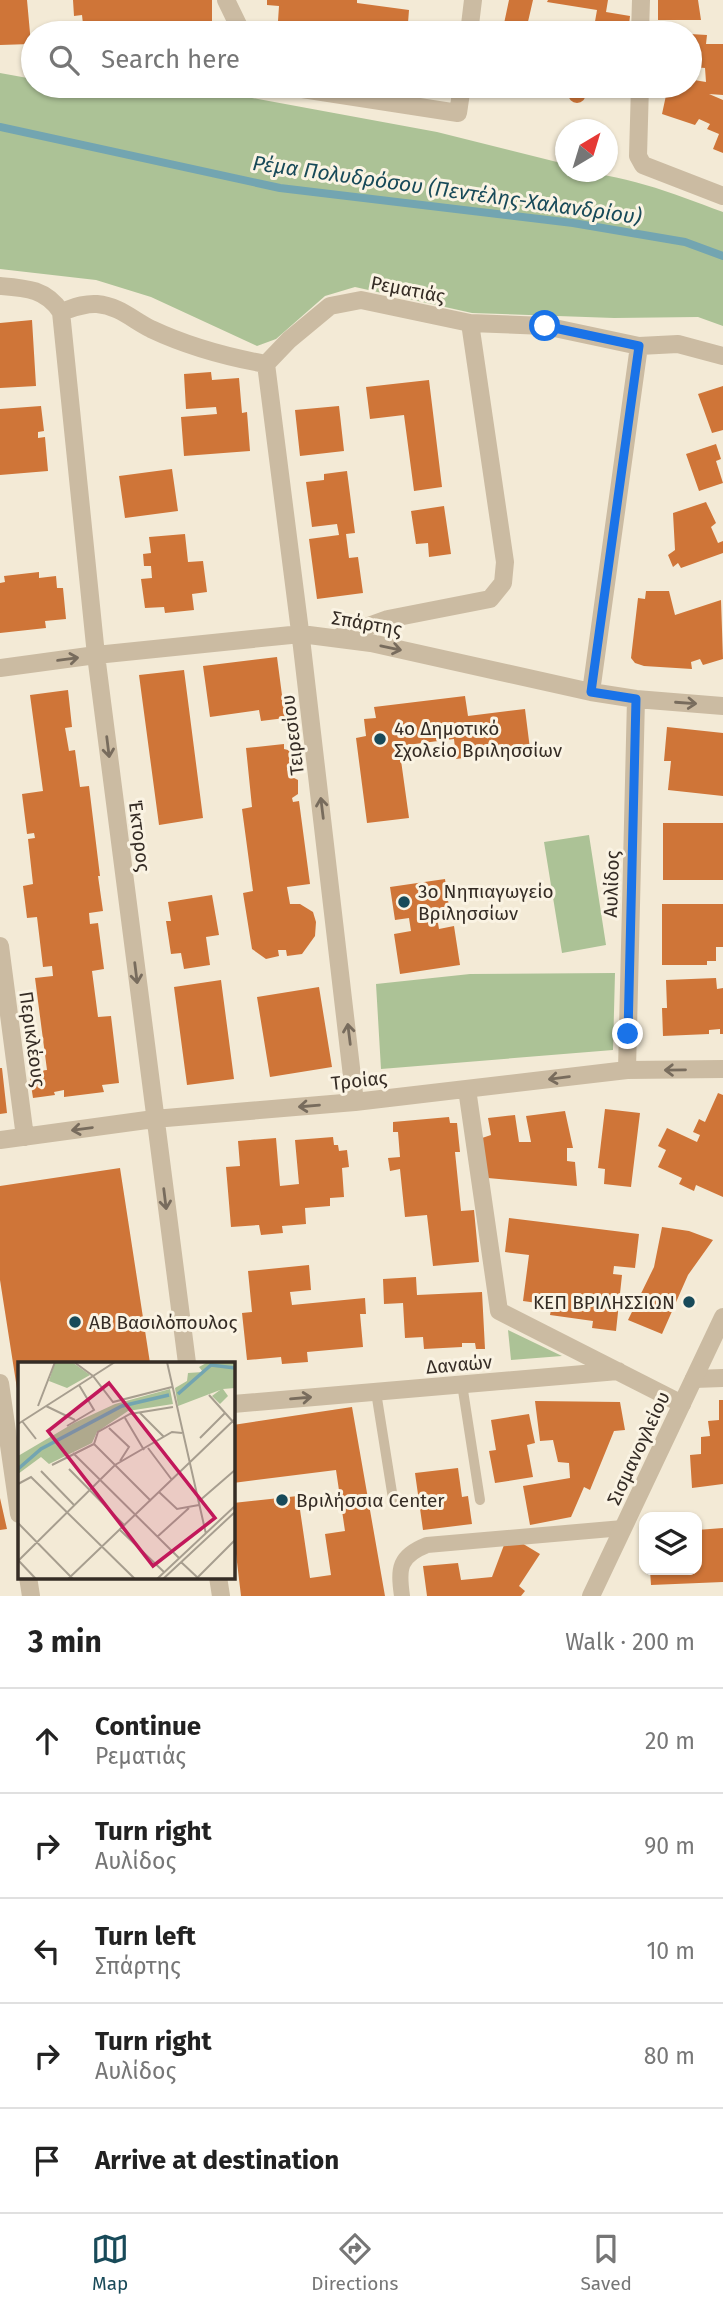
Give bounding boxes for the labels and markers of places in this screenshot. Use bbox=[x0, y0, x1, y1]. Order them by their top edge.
place label: 4o Δημοτικό Σχολείο Βριλησσίων bbox=[394, 717, 562, 762]
marker: 4o Δημοτικό Σχολείο Βριλησσίων bbox=[372, 731, 388, 747]
place label: 3ο Νηπιαγωγείο Βριλησσίων bbox=[418, 880, 554, 925]
marker: 3ο Νηπιαγωγείο Βριλησσίων bbox=[396, 894, 412, 910]
place label: ΚΕΠ ΒΡΙΛΗΣΣΙΩΝ bbox=[533, 1291, 675, 1314]
marker: ΚΕΠ ΒΡΙΛΗΣΣΙΩΝ bbox=[681, 1294, 697, 1310]
place label: ΑΒ Βασιλόπουλος bbox=[89, 1311, 237, 1334]
marker: ΑΒ Βασιλόπουλος bbox=[67, 1314, 83, 1330]
place label: Βριλήσσια Center bbox=[296, 1489, 445, 1512]
marker: Βριλήσσια Center bbox=[274, 1492, 290, 1508]

